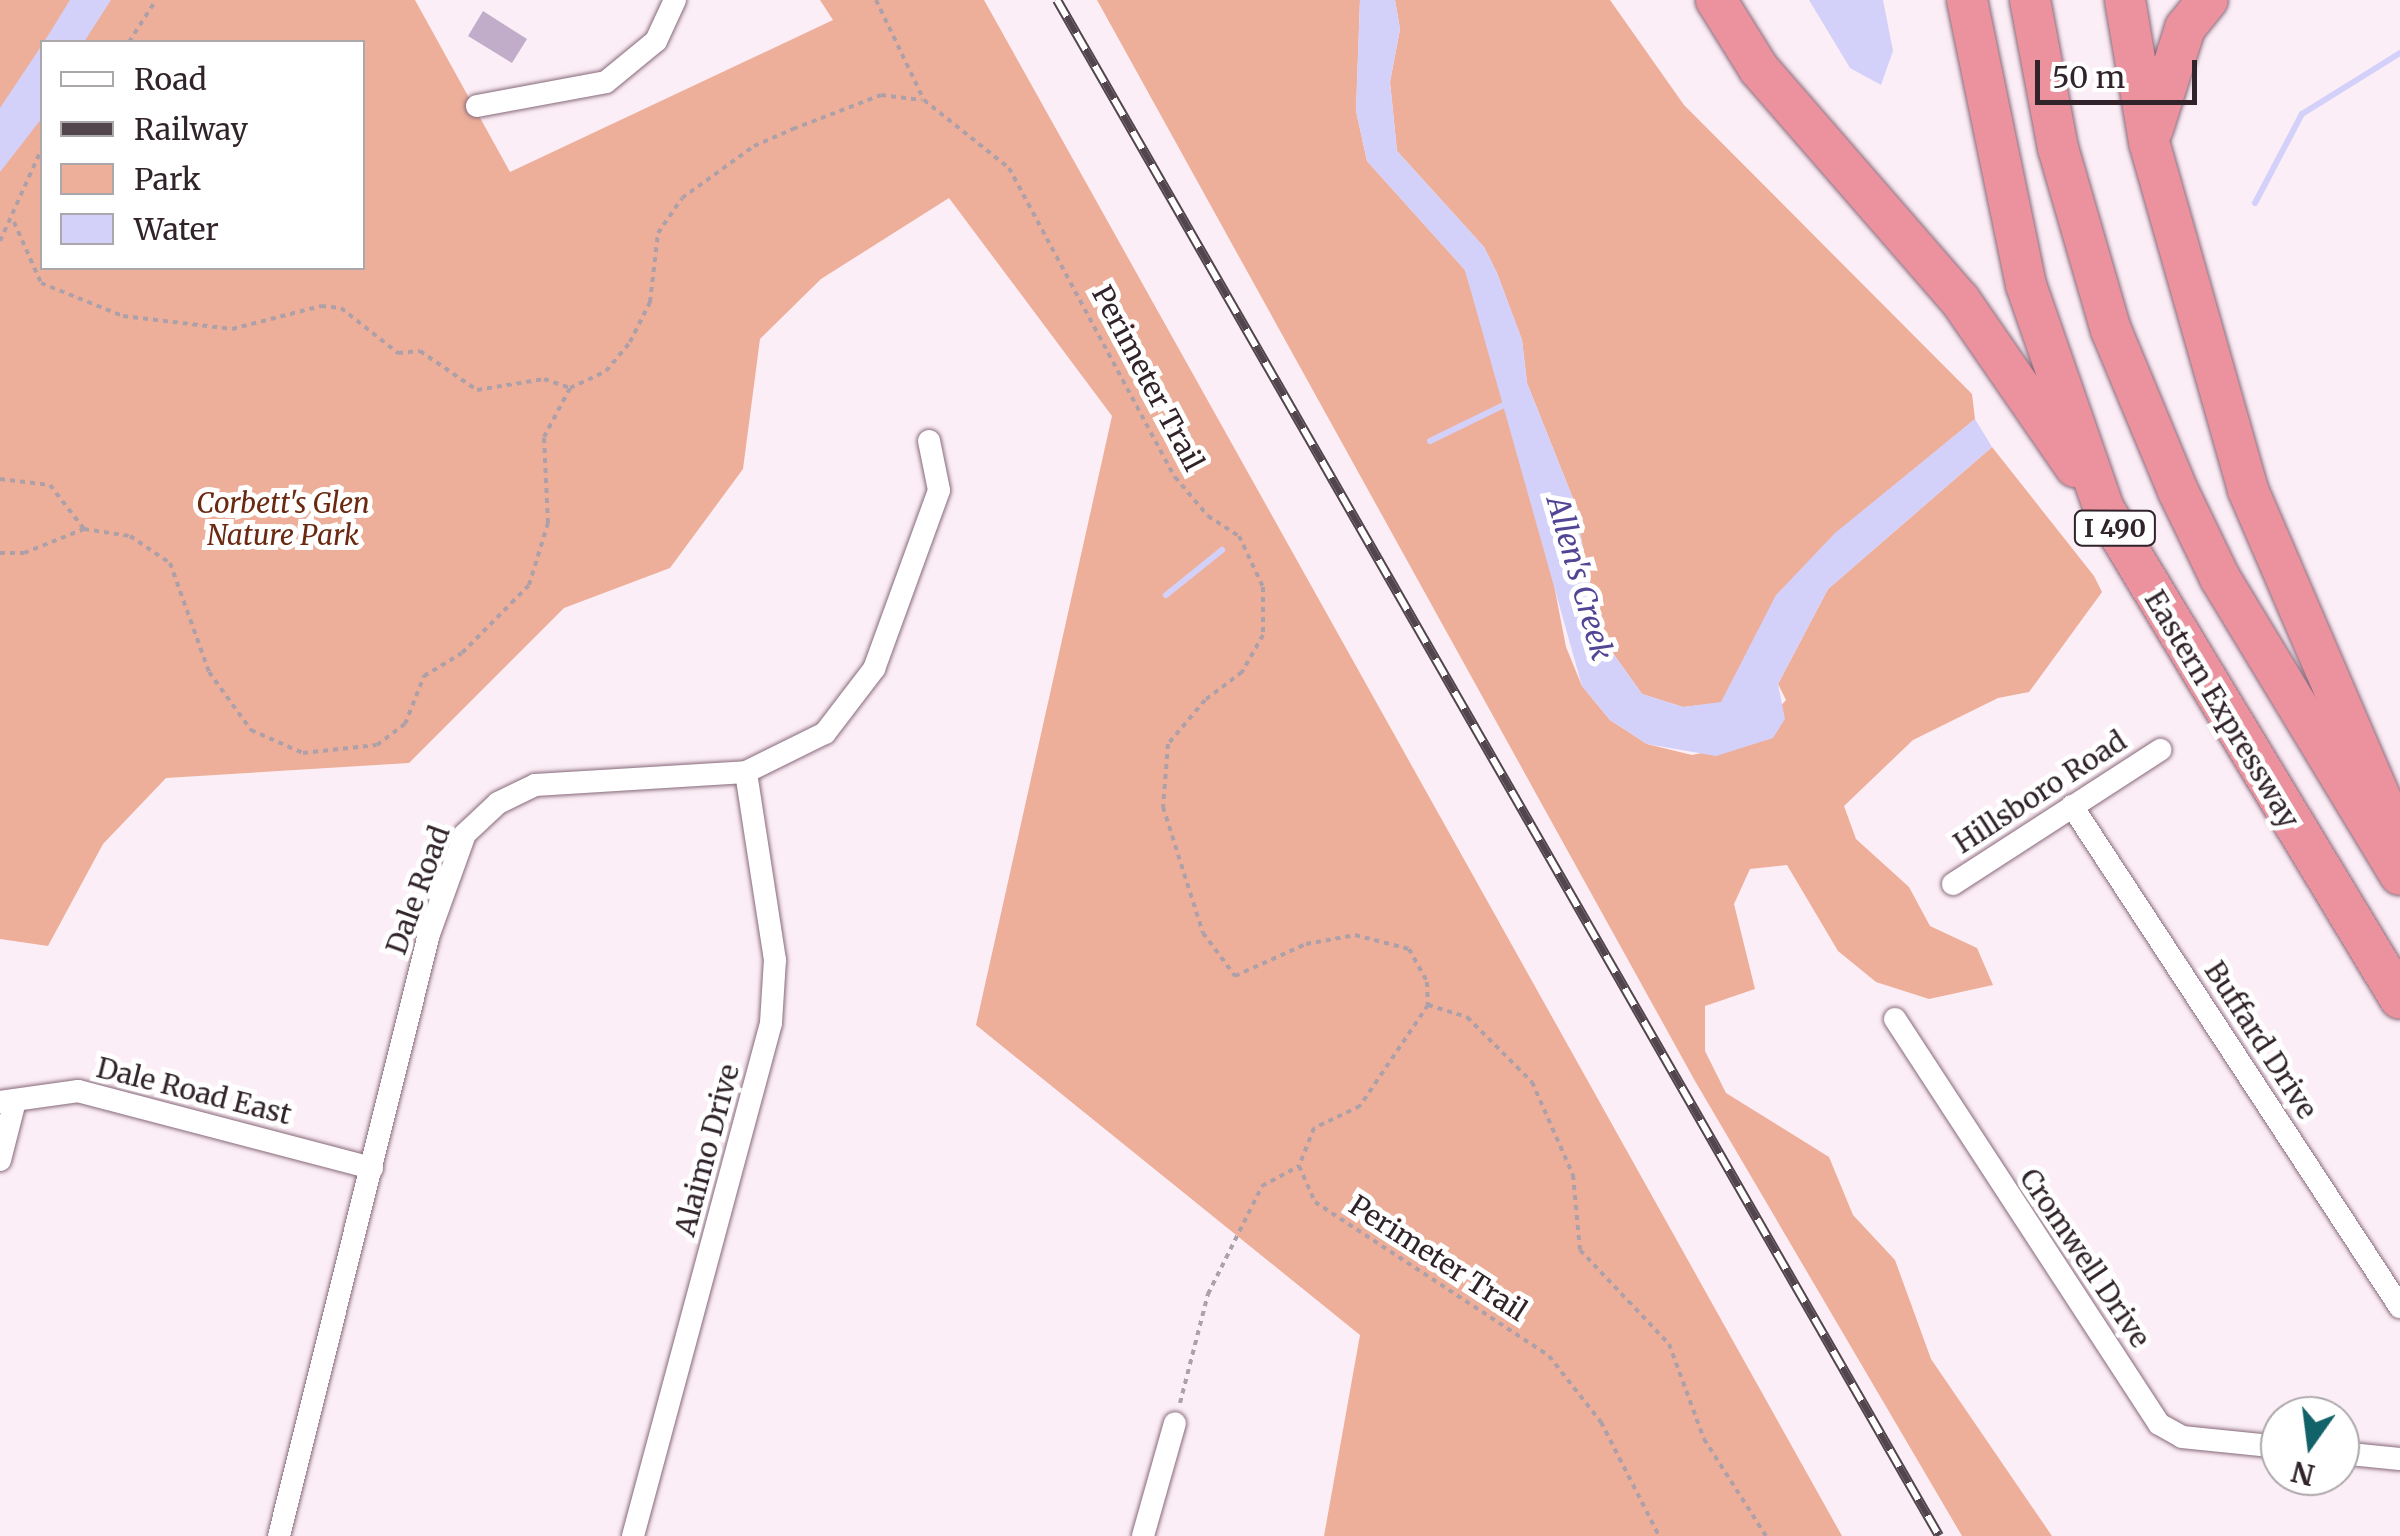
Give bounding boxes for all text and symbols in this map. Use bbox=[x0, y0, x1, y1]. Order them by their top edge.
legend bbox=[40, 40, 365, 270]
scale bar bbox=[2040, 40, 2202, 102]
text: 50 m bbox=[2052, 58, 2125, 96]
text: Road bbox=[134, 60, 207, 98]
text: Railway bbox=[134, 110, 248, 148]
text: Park bbox=[134, 160, 201, 198]
text: Water bbox=[134, 210, 219, 248]
street label: Perimeter Trail bbox=[1085, 280, 1211, 476]
park label: Corbett's Glen Nature Park bbox=[196, 486, 370, 552]
water label: Allen's Creek bbox=[1539, 492, 1621, 664]
road number: I 490 bbox=[2072, 508, 2158, 548]
street label: Eastern Expressway bbox=[2138, 584, 2306, 834]
street label: Hillsboro Road bbox=[1948, 724, 2132, 860]
street label: Dale Road bbox=[379, 821, 457, 959]
street label: Buffard Drive bbox=[2198, 955, 2324, 1125]
street label: Dale Road East bbox=[93, 1051, 295, 1131]
street label: Alaimo Drive bbox=[668, 1060, 746, 1240]
street label: Cromwell Drive bbox=[2013, 1162, 2157, 1354]
street label: Perimeter Trail bbox=[1343, 1188, 1533, 1328]
north arrow bbox=[2260, 1396, 2360, 1496]
text: N bbox=[2288, 1453, 2318, 1493]

